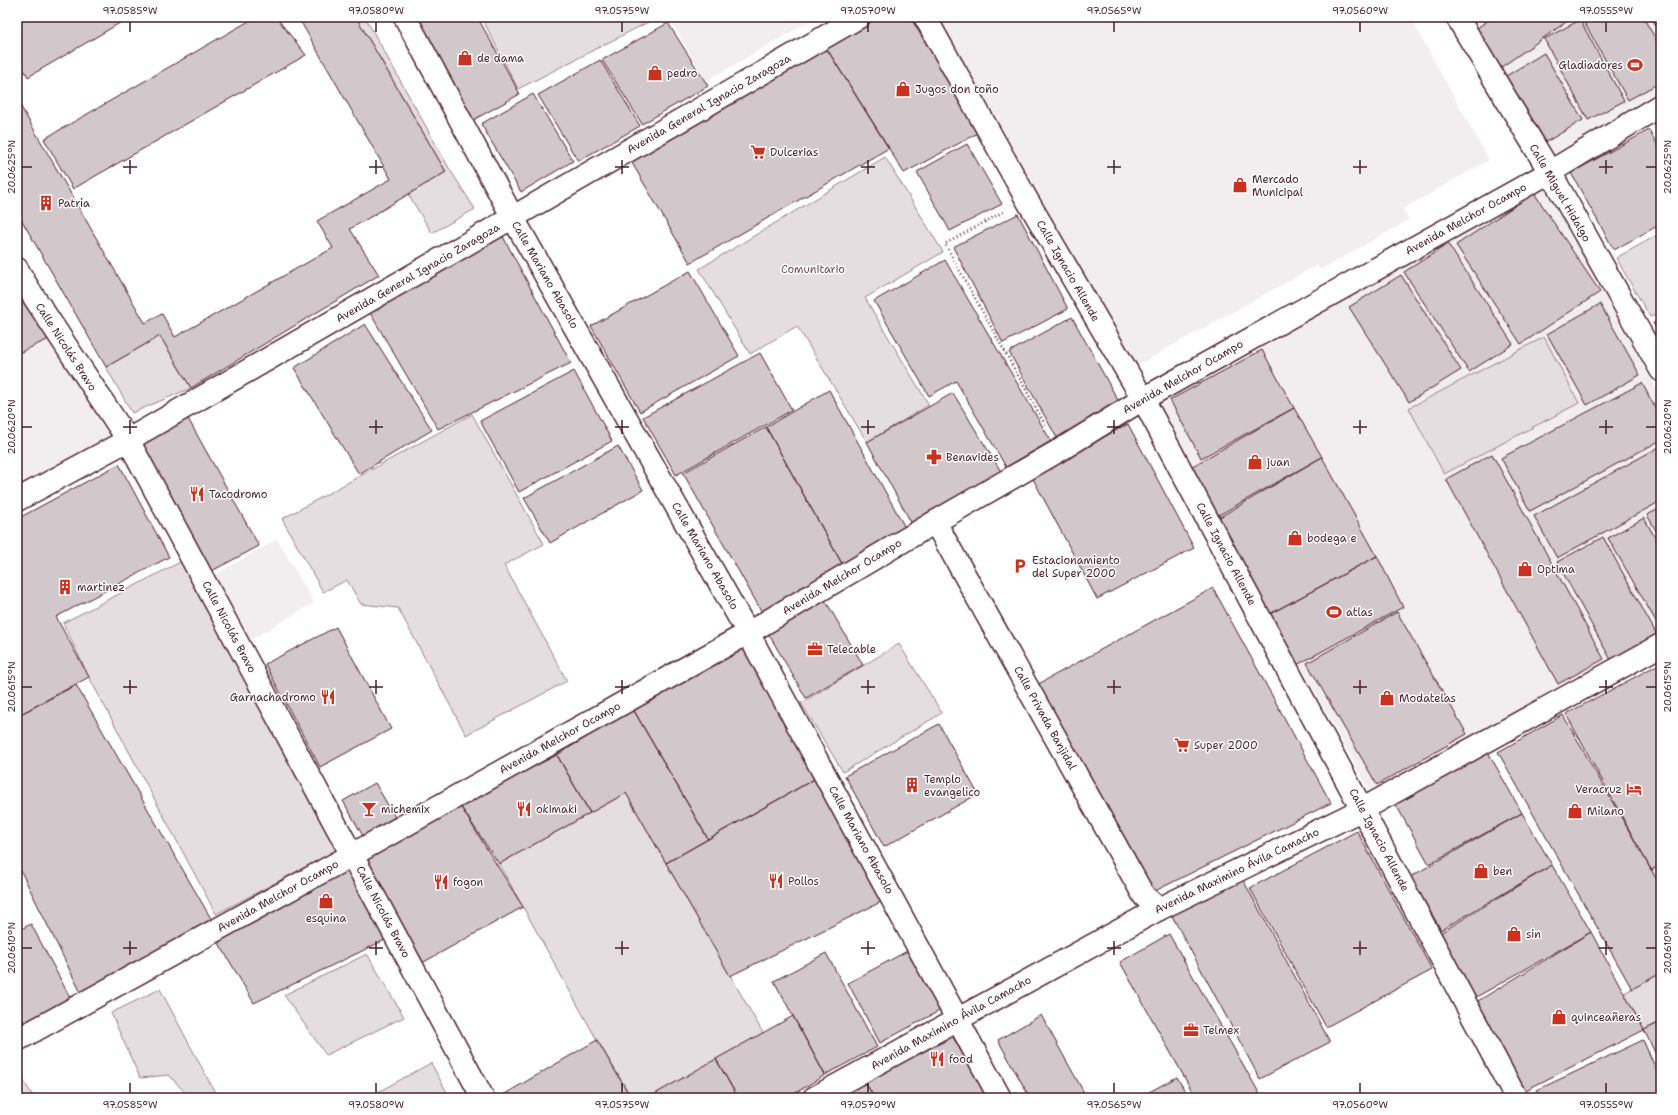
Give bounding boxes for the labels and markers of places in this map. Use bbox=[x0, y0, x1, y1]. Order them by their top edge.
shop icon: de dama bbox=[456, 49, 474, 67]
place label: de dama bbox=[477, 51, 524, 66]
sports icon: Gladiadores bbox=[1626, 56, 1644, 74]
place label: Gladiadores bbox=[1559, 58, 1623, 73]
shop icon: pedro bbox=[646, 64, 664, 82]
place label: pedro bbox=[667, 66, 698, 81]
shop icon: Jugos don toño bbox=[894, 80, 912, 98]
place label: Jugos don toño bbox=[915, 82, 999, 97]
supermarket icon: Dulcerias bbox=[749, 143, 767, 161]
place label: Dulcerias bbox=[770, 145, 818, 160]
place label: Mercado Municipal bbox=[1252, 172, 1304, 200]
shop icon: Mercado Municipal bbox=[1231, 176, 1249, 194]
building icon: Patria bbox=[37, 194, 55, 212]
place label: Patria bbox=[58, 196, 90, 211]
pharmacy icon: Benavides bbox=[925, 448, 943, 466]
place label: Benavides bbox=[946, 450, 999, 465]
shop icon: juan bbox=[1246, 453, 1264, 471]
place label: juan bbox=[1266, 455, 1290, 470]
restaurant icon: Tacodromo bbox=[188, 485, 206, 503]
place label: Tacodromo bbox=[209, 487, 268, 502]
shop icon: bodega e bbox=[1286, 529, 1304, 547]
place label: bodega e bbox=[1307, 531, 1357, 546]
place label: Estacionamiento del Super 2000 bbox=[1032, 553, 1120, 581]
parking icon: Estacionamiento del Super 2000 bbox=[1011, 557, 1029, 575]
shop icon: Optima bbox=[1516, 560, 1534, 578]
place label: Optima bbox=[1537, 562, 1575, 577]
building icon: martinez bbox=[56, 578, 74, 596]
place label: martinez bbox=[77, 580, 125, 595]
sports icon: atlas bbox=[1325, 603, 1343, 621]
place label: atlas bbox=[1346, 605, 1373, 620]
office icon: Telecable bbox=[806, 640, 824, 658]
place label: Telecable bbox=[827, 642, 876, 657]
restaurant icon: Garnachadromo bbox=[319, 688, 337, 706]
shop icon: Modatelas bbox=[1378, 689, 1396, 707]
place label: Garnachadromo bbox=[230, 690, 316, 705]
place label: Modatelas bbox=[1399, 691, 1456, 706]
supermarket icon: Super 2000 bbox=[1173, 736, 1191, 754]
place label: Super 2000 bbox=[1194, 738, 1258, 753]
place label: Templo evangelico bbox=[924, 772, 980, 800]
building icon: Templo evangelico bbox=[903, 776, 921, 794]
hotel icon: Veracruz bbox=[1625, 780, 1643, 798]
place label: Veracruz bbox=[1575, 782, 1622, 797]
bar icon: michemix bbox=[360, 800, 378, 818]
restaurant icon: okimaki bbox=[515, 800, 533, 818]
place label: michemix bbox=[381, 802, 430, 817]
place label: okimaki bbox=[536, 802, 577, 817]
shop icon: Milano bbox=[1566, 802, 1584, 820]
place label: Milano bbox=[1587, 804, 1624, 819]
shop icon: ben bbox=[1472, 862, 1490, 880]
place label: ben bbox=[1493, 864, 1513, 879]
restaurant icon: Pollos bbox=[767, 872, 785, 890]
restaurant icon: fogon bbox=[432, 873, 450, 891]
place label: Pollos bbox=[788, 874, 819, 889]
place label: fogon bbox=[453, 875, 484, 890]
shop icon: esquina bbox=[317, 892, 335, 910]
place label: esquina bbox=[306, 911, 346, 926]
shop icon: sin bbox=[1505, 925, 1523, 943]
place label: sin bbox=[1526, 927, 1541, 942]
shop icon: quinceañeras bbox=[1550, 1008, 1568, 1026]
place label: quinceañeras bbox=[1571, 1010, 1641, 1025]
office icon: Telmex bbox=[1182, 1021, 1200, 1039]
place label: Telmex bbox=[1203, 1023, 1240, 1038]
restaurant icon: food bbox=[928, 1050, 946, 1068]
place label: food bbox=[949, 1052, 973, 1067]

